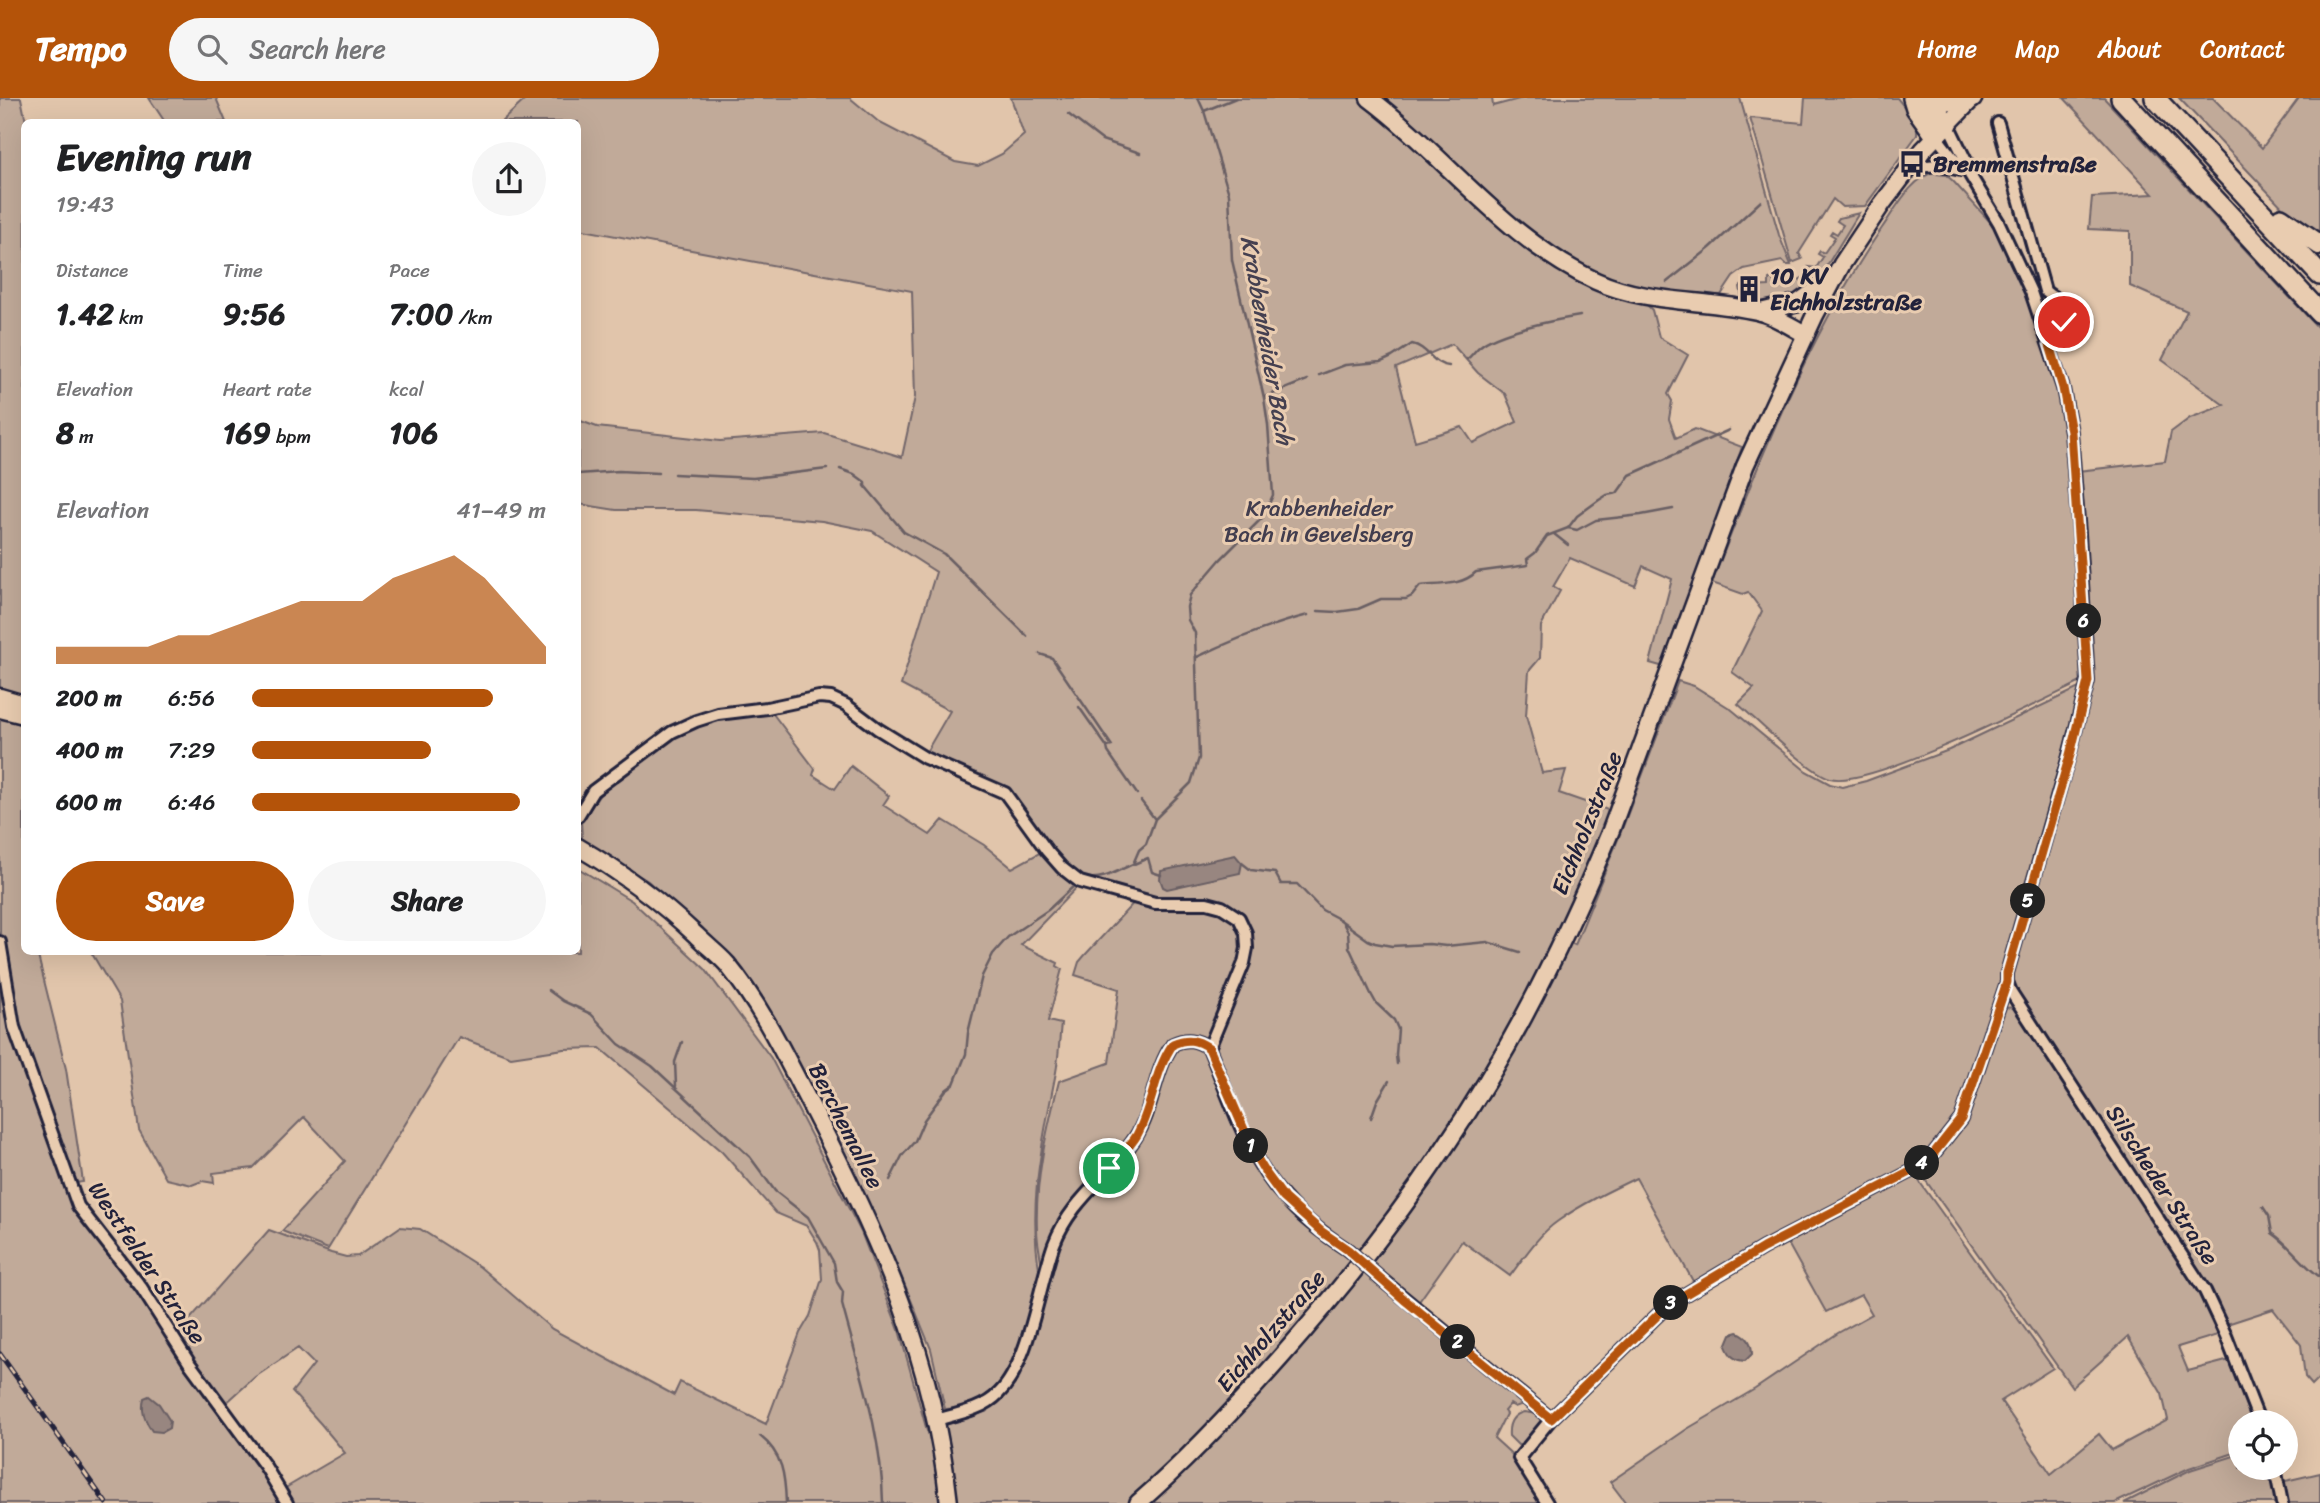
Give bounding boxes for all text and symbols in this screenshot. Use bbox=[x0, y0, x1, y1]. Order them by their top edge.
search box bbox=[169, 18, 659, 81]
text: Tempo bbox=[35, 20, 127, 78]
text: Search here bbox=[249, 26, 386, 72]
text: Home bbox=[1917, 28, 1977, 70]
text: Map bbox=[2015, 28, 2059, 70]
text: About bbox=[2097, 28, 2162, 70]
text: Contact bbox=[2200, 28, 2285, 70]
icon: search bbox=[193, 30, 231, 68]
text: Evening run bbox=[56, 124, 252, 191]
button: share bbox=[472, 142, 546, 216]
place label: Bremmenstraße bbox=[1933, 144, 2097, 185]
bus stop icon: Bremmenstraße bbox=[1897, 149, 1927, 179]
text: 19:43 bbox=[56, 184, 114, 225]
water label: Krabbenheider Bach bbox=[1228, 232, 1306, 450]
text: Distance bbox=[56, 254, 128, 287]
text: Time bbox=[223, 254, 263, 287]
text: Pace bbox=[389, 254, 430, 287]
place label: 10 KV Eichholzstraße bbox=[1770, 256, 1922, 323]
building icon: 10 KV Eichholzstraße bbox=[1734, 274, 1764, 304]
text: 1.42 bbox=[56, 287, 114, 341]
text: 9:56 bbox=[223, 287, 286, 341]
text: 7:00 bbox=[389, 287, 453, 341]
pin bbox=[2034, 292, 2094, 352]
text: km bbox=[114, 301, 144, 334]
text: /km bbox=[453, 301, 493, 334]
icon: check bbox=[2045, 303, 2083, 341]
text: Elevation bbox=[56, 373, 133, 406]
text: Heart rate bbox=[223, 373, 312, 406]
text: kcal bbox=[389, 373, 424, 406]
text: 8 bbox=[56, 406, 74, 460]
text: 169 bbox=[223, 406, 271, 460]
text: 106 bbox=[389, 406, 438, 460]
text: m bbox=[74, 420, 94, 453]
text: bpm bbox=[271, 420, 311, 453]
park label: Krabbenheider Bach in Gevelsberg bbox=[1224, 488, 1414, 555]
text: Elevation bbox=[56, 490, 149, 531]
text: 41–49 m bbox=[457, 490, 546, 531]
pin: 6 bbox=[2066, 603, 2102, 638]
text: 6 bbox=[2078, 604, 2089, 637]
text: 200 m bbox=[56, 678, 122, 719]
text: 6:56 bbox=[168, 678, 215, 719]
text: 400 m bbox=[56, 730, 123, 771]
text: 7:29 bbox=[168, 730, 215, 771]
street label: Eichholzstraße bbox=[1540, 745, 1635, 901]
text: 600 m bbox=[56, 782, 122, 823]
text: 6:46 bbox=[168, 782, 215, 823]
button: Save bbox=[56, 861, 294, 941]
button: Share bbox=[308, 861, 546, 941]
pin: 5 bbox=[2010, 884, 2046, 918]
text: 5 bbox=[2022, 884, 2033, 917]
street label: Berchemallee bbox=[797, 1056, 895, 1197]
street label: Silscheder Straße bbox=[2094, 1096, 2230, 1274]
pin: 1 bbox=[1234, 1128, 1268, 1164]
text: 1 bbox=[1246, 1129, 1255, 1162]
pin bbox=[1079, 1138, 1139, 1198]
pin: 4 bbox=[1904, 1146, 1940, 1180]
text: 4 bbox=[1916, 1146, 1927, 1179]
icon: arrive bbox=[1090, 1149, 1128, 1187]
street label: Westfelder Straße bbox=[77, 1173, 217, 1354]
street label: Eichholzstraße bbox=[1206, 1260, 1336, 1402]
pin: 3 bbox=[1654, 1286, 1688, 1320]
text: 3 bbox=[1665, 1286, 1676, 1319]
pin: 2 bbox=[1440, 1324, 1476, 1360]
text: 2 bbox=[1452, 1325, 1463, 1358]
map controls bbox=[2228, 1410, 2298, 1480]
button: locate bbox=[2228, 1410, 2298, 1480]

